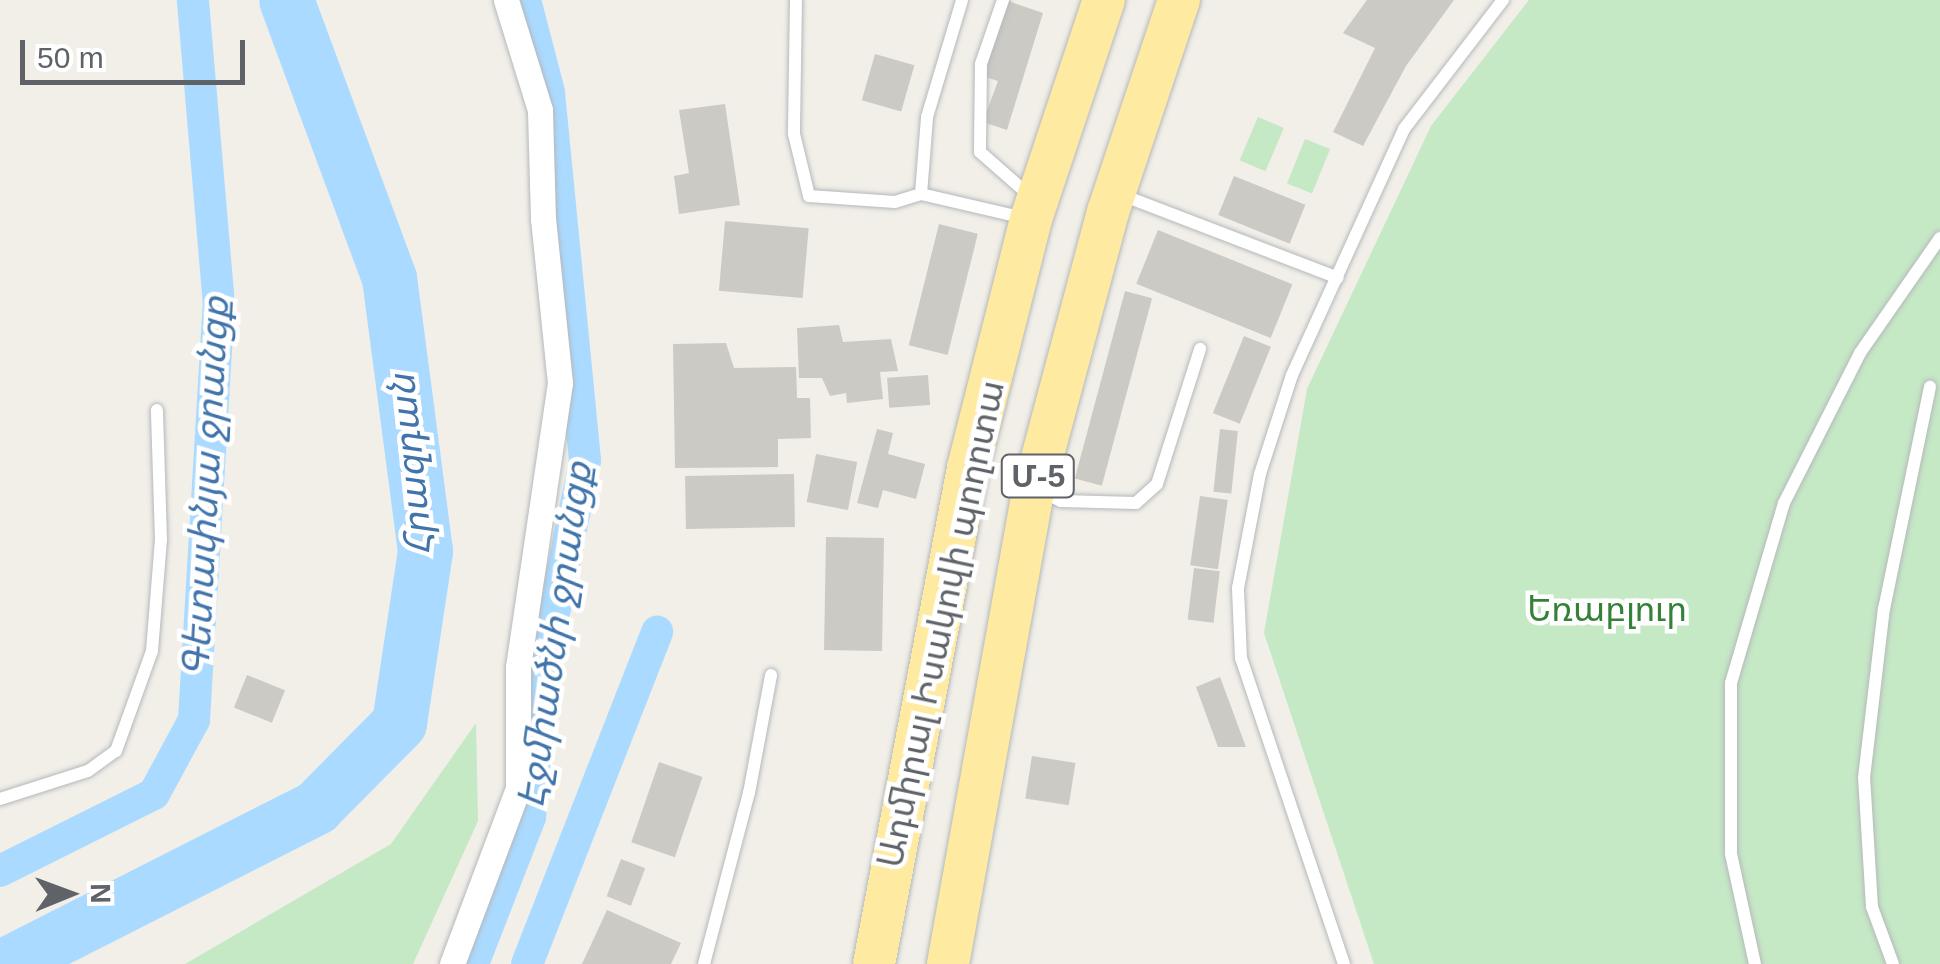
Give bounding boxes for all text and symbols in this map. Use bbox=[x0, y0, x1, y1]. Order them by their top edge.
scale bar bbox=[25, 20, 250, 82]
text: 50 m bbox=[37, 41, 104, 74]
water label: Գետափնյա ջրանցք bbox=[173, 296, 239, 678]
water label: Հրազդան bbox=[379, 372, 443, 558]
street label: Ադմիրալ Իսակովի պողոտա bbox=[869, 377, 1013, 871]
road number: Մ-5 bbox=[1000, 449, 1076, 503]
water label: Էջմիածնի ջրանցք bbox=[508, 459, 602, 811]
park label: Եռաբլուր bbox=[1527, 588, 1687, 630]
north arrow bbox=[20, 844, 120, 944]
text: N bbox=[85, 883, 116, 904]

